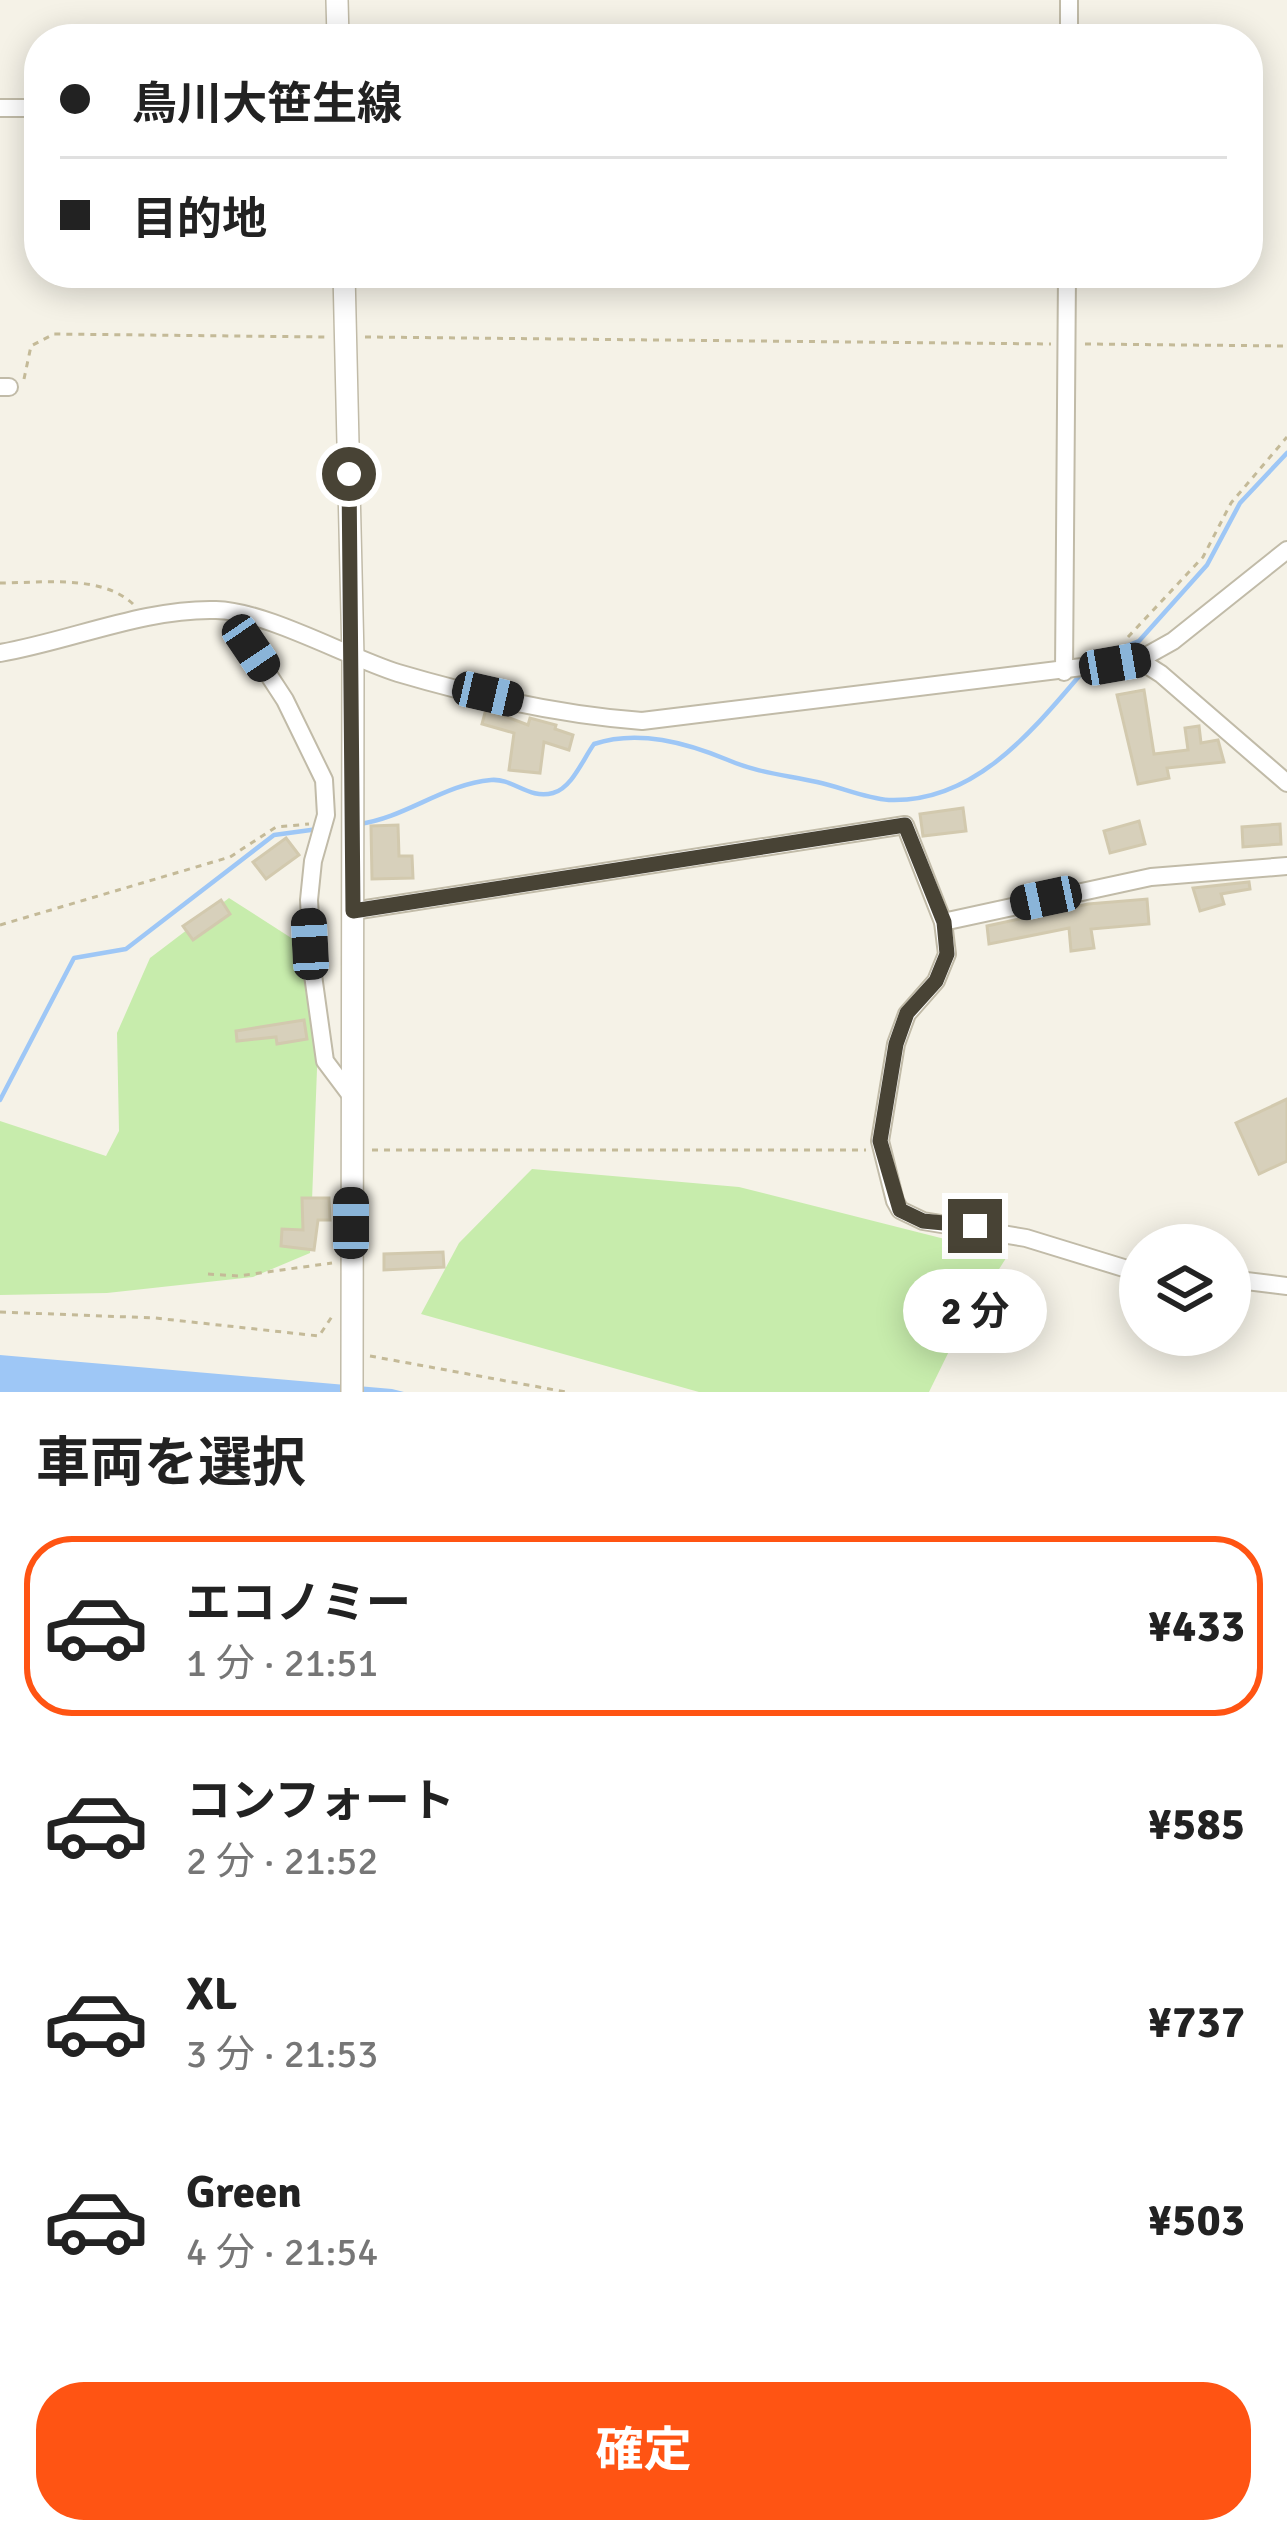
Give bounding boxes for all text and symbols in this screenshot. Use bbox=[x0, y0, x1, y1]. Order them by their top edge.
text: 鳥川大笹生線 bbox=[132, 77, 402, 132]
text: 目的地 bbox=[132, 192, 267, 247]
route start bbox=[322, 447, 376, 501]
car bbox=[216, 608, 286, 688]
car bbox=[1076, 640, 1154, 688]
car bbox=[449, 668, 527, 720]
car bbox=[1007, 873, 1085, 923]
car bbox=[290, 907, 330, 981]
car bbox=[333, 1187, 369, 1259]
route end bbox=[948, 1199, 1002, 1253]
map controls bbox=[1119, 1224, 1251, 1356]
button: layers bbox=[1119, 1224, 1251, 1356]
callout: 2 分 bbox=[903, 1268, 1047, 1352]
text: 2 分 bbox=[941, 1287, 1009, 1335]
text: 車両を選択 bbox=[36, 1430, 306, 1497]
icon: car bbox=[42, 1572, 150, 1680]
text: エコノミー bbox=[186, 1576, 411, 1631]
text: ¥433 bbox=[1148, 1599, 1245, 1654]
text: 1 分 · 21:51 bbox=[186, 1639, 378, 1687]
icon: car bbox=[42, 1770, 150, 1878]
text: コンフォート bbox=[186, 1774, 455, 1829]
text: ¥585 bbox=[1148, 1797, 1245, 1852]
text: 2 分 · 21:52 bbox=[186, 1837, 378, 1885]
text: XL bbox=[186, 1967, 237, 2022]
icon: car bbox=[42, 1968, 150, 2076]
text: ¥737 bbox=[1148, 1995, 1245, 2050]
text: 3 分 · 21:53 bbox=[186, 2030, 378, 2078]
text: Green bbox=[186, 2165, 302, 2220]
icon: car bbox=[42, 2166, 150, 2274]
text: ¥503 bbox=[1148, 2193, 1245, 2248]
text: 4 分 · 21:54 bbox=[186, 2228, 378, 2276]
button: 確定 bbox=[36, 2382, 1251, 2520]

